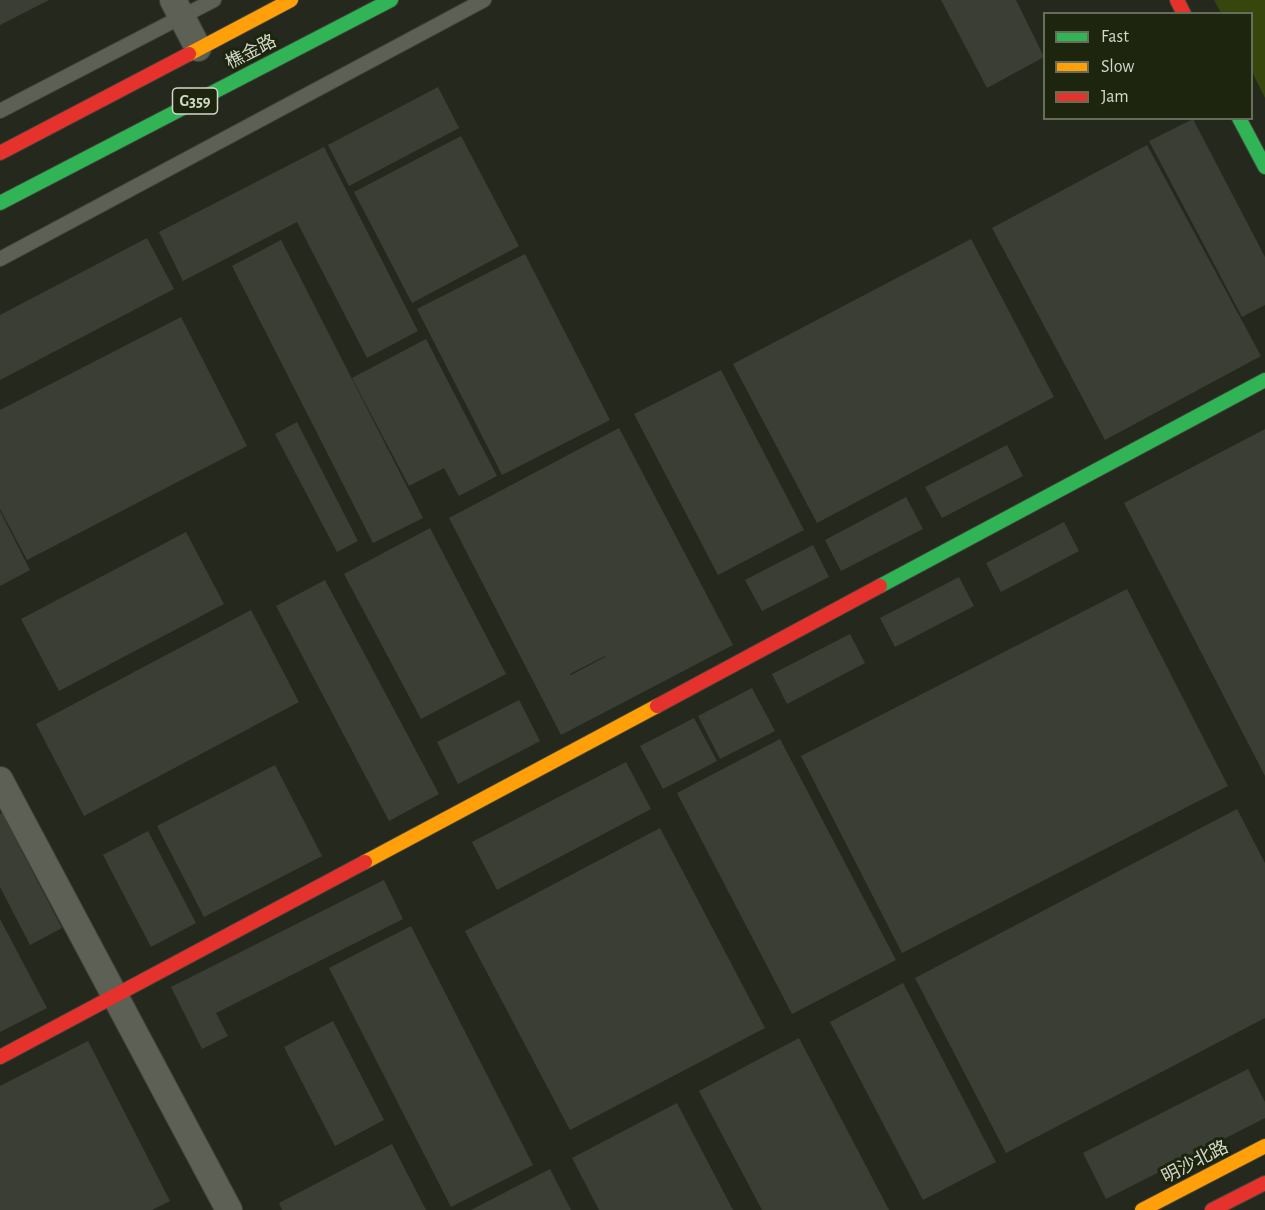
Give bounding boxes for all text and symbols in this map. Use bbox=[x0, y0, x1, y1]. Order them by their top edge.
legend bbox=[1043, 12, 1253, 120]
text: Fast bbox=[1101, 28, 1129, 46]
street label: 樵金路 bbox=[222, 30, 280, 74]
text: Slow bbox=[1101, 58, 1134, 76]
road number: G359 bbox=[172, 88, 218, 114]
text: Jam bbox=[1101, 88, 1129, 106]
street label: 明沙北路 bbox=[1158, 1136, 1232, 1188]

